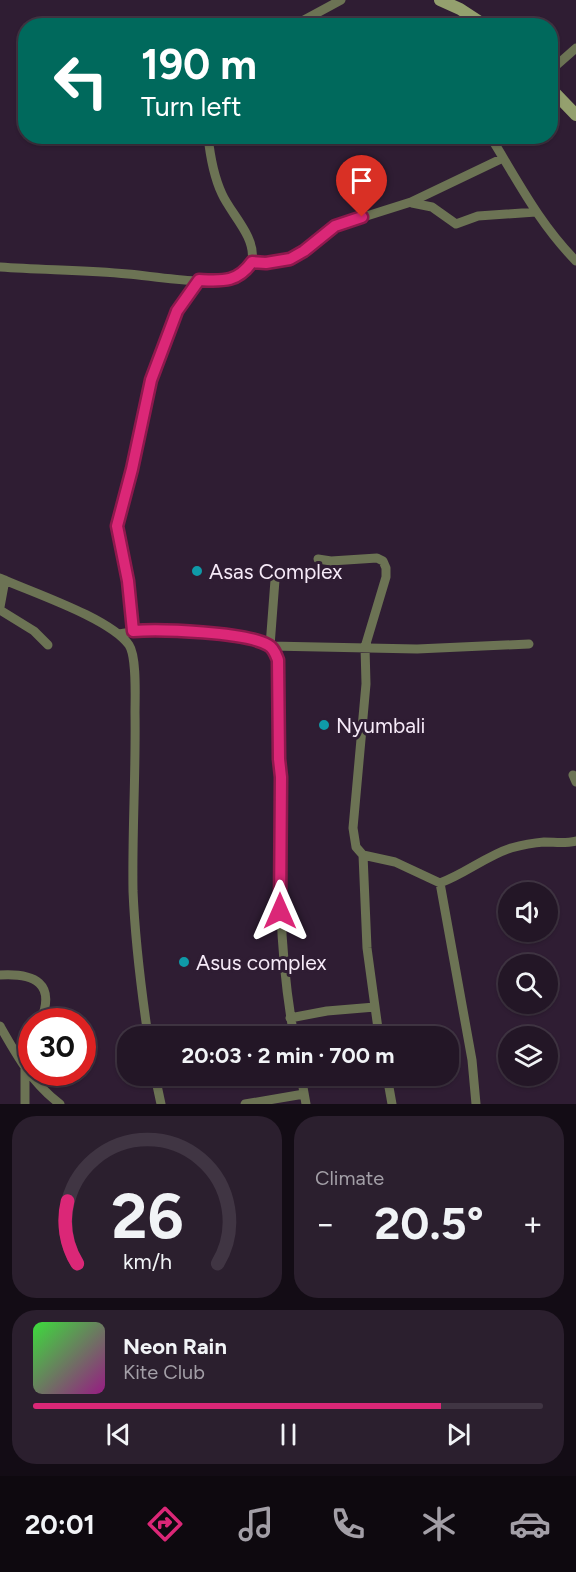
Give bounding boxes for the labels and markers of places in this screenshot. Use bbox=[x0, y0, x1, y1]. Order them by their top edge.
pin bbox=[336, 155, 387, 217]
place label: Asas Complex bbox=[209, 559, 342, 584]
marker: Asas Complex bbox=[190, 564, 204, 578]
place label: Nyumbali bbox=[336, 713, 425, 738]
marker: Nyumbali bbox=[317, 718, 331, 732]
place label: Asus complex bbox=[196, 950, 326, 975]
marker: Asus complex bbox=[177, 955, 191, 969]

